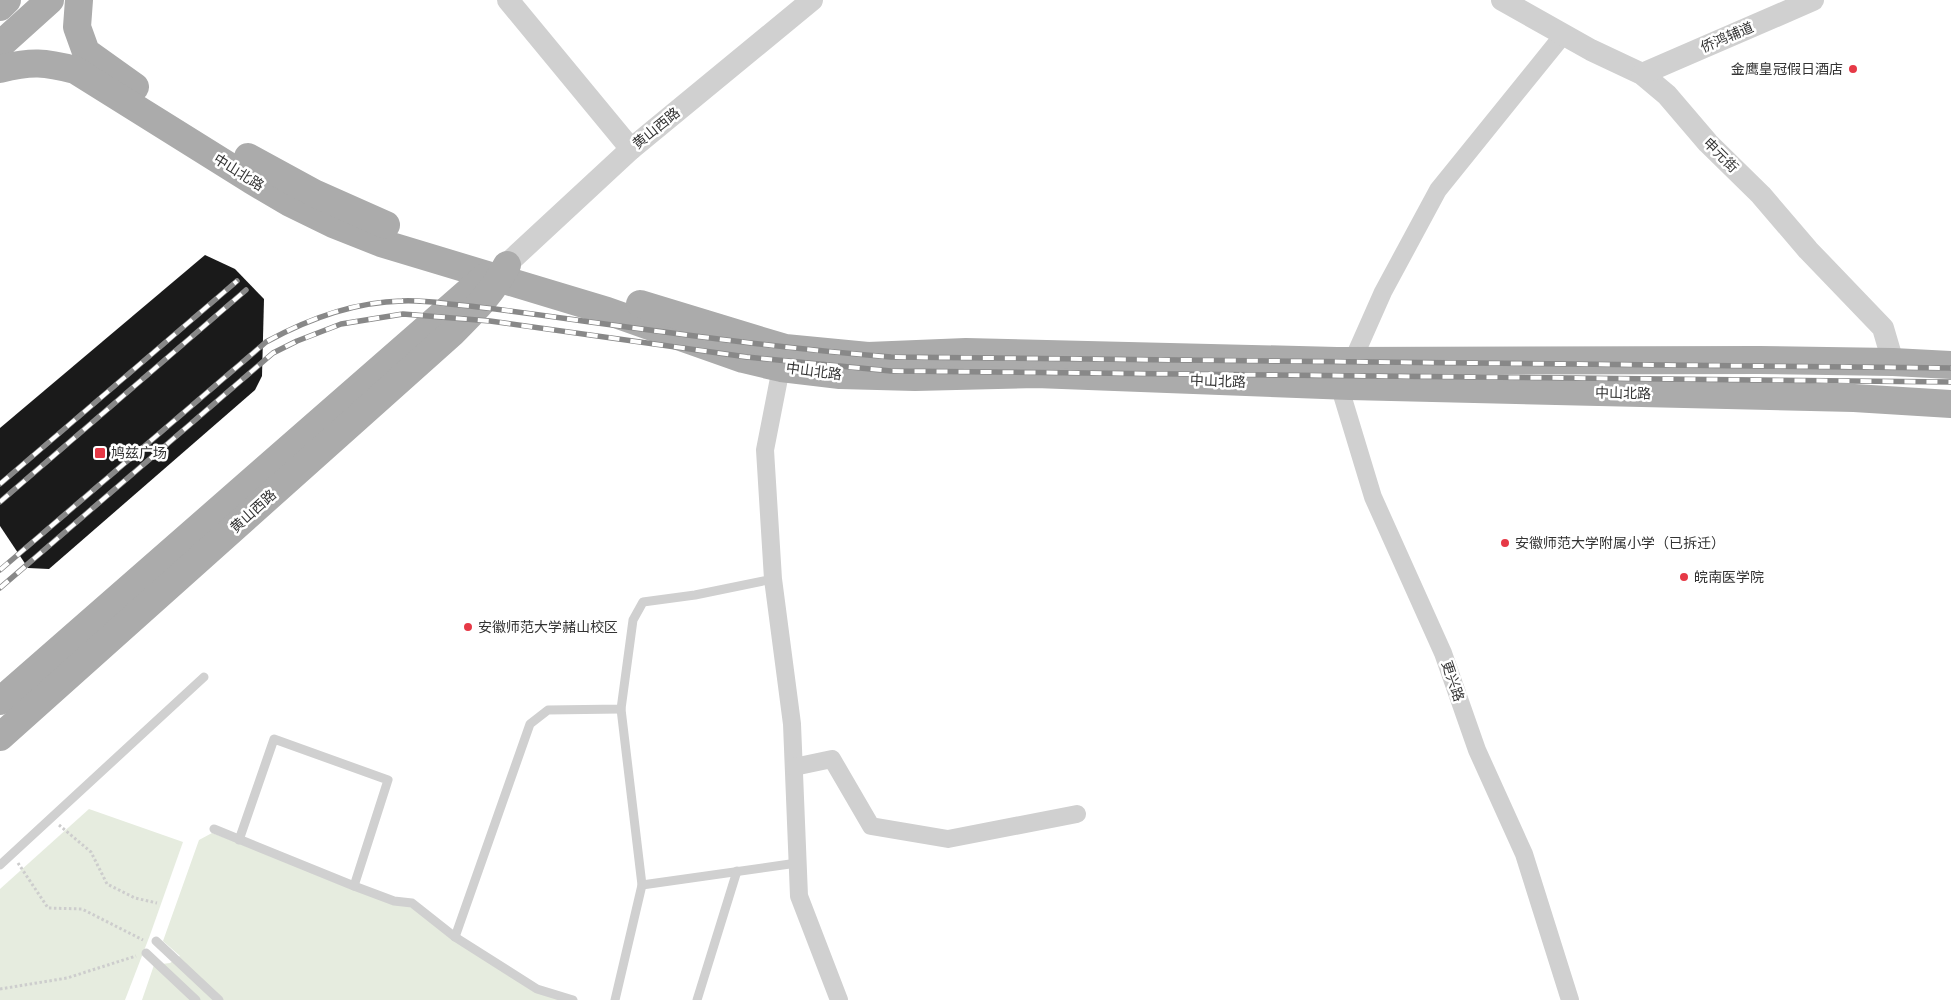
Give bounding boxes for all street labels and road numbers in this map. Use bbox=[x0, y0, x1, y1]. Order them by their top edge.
street label: 侨鸿辅道 bbox=[1698, 18, 1756, 56]
street label: 黄山西路 bbox=[629, 103, 683, 153]
street label: 申元街 bbox=[1700, 134, 1742, 176]
street label: 中山北路 bbox=[210, 150, 268, 194]
street label: 中山北路 bbox=[785, 359, 843, 383]
street label: 中山北路 bbox=[1190, 371, 1246, 391]
street label: 中山北路 bbox=[1595, 384, 1651, 402]
street label: 黄山西路 bbox=[226, 486, 280, 536]
street label: 更兴路 bbox=[1438, 658, 1468, 704]

